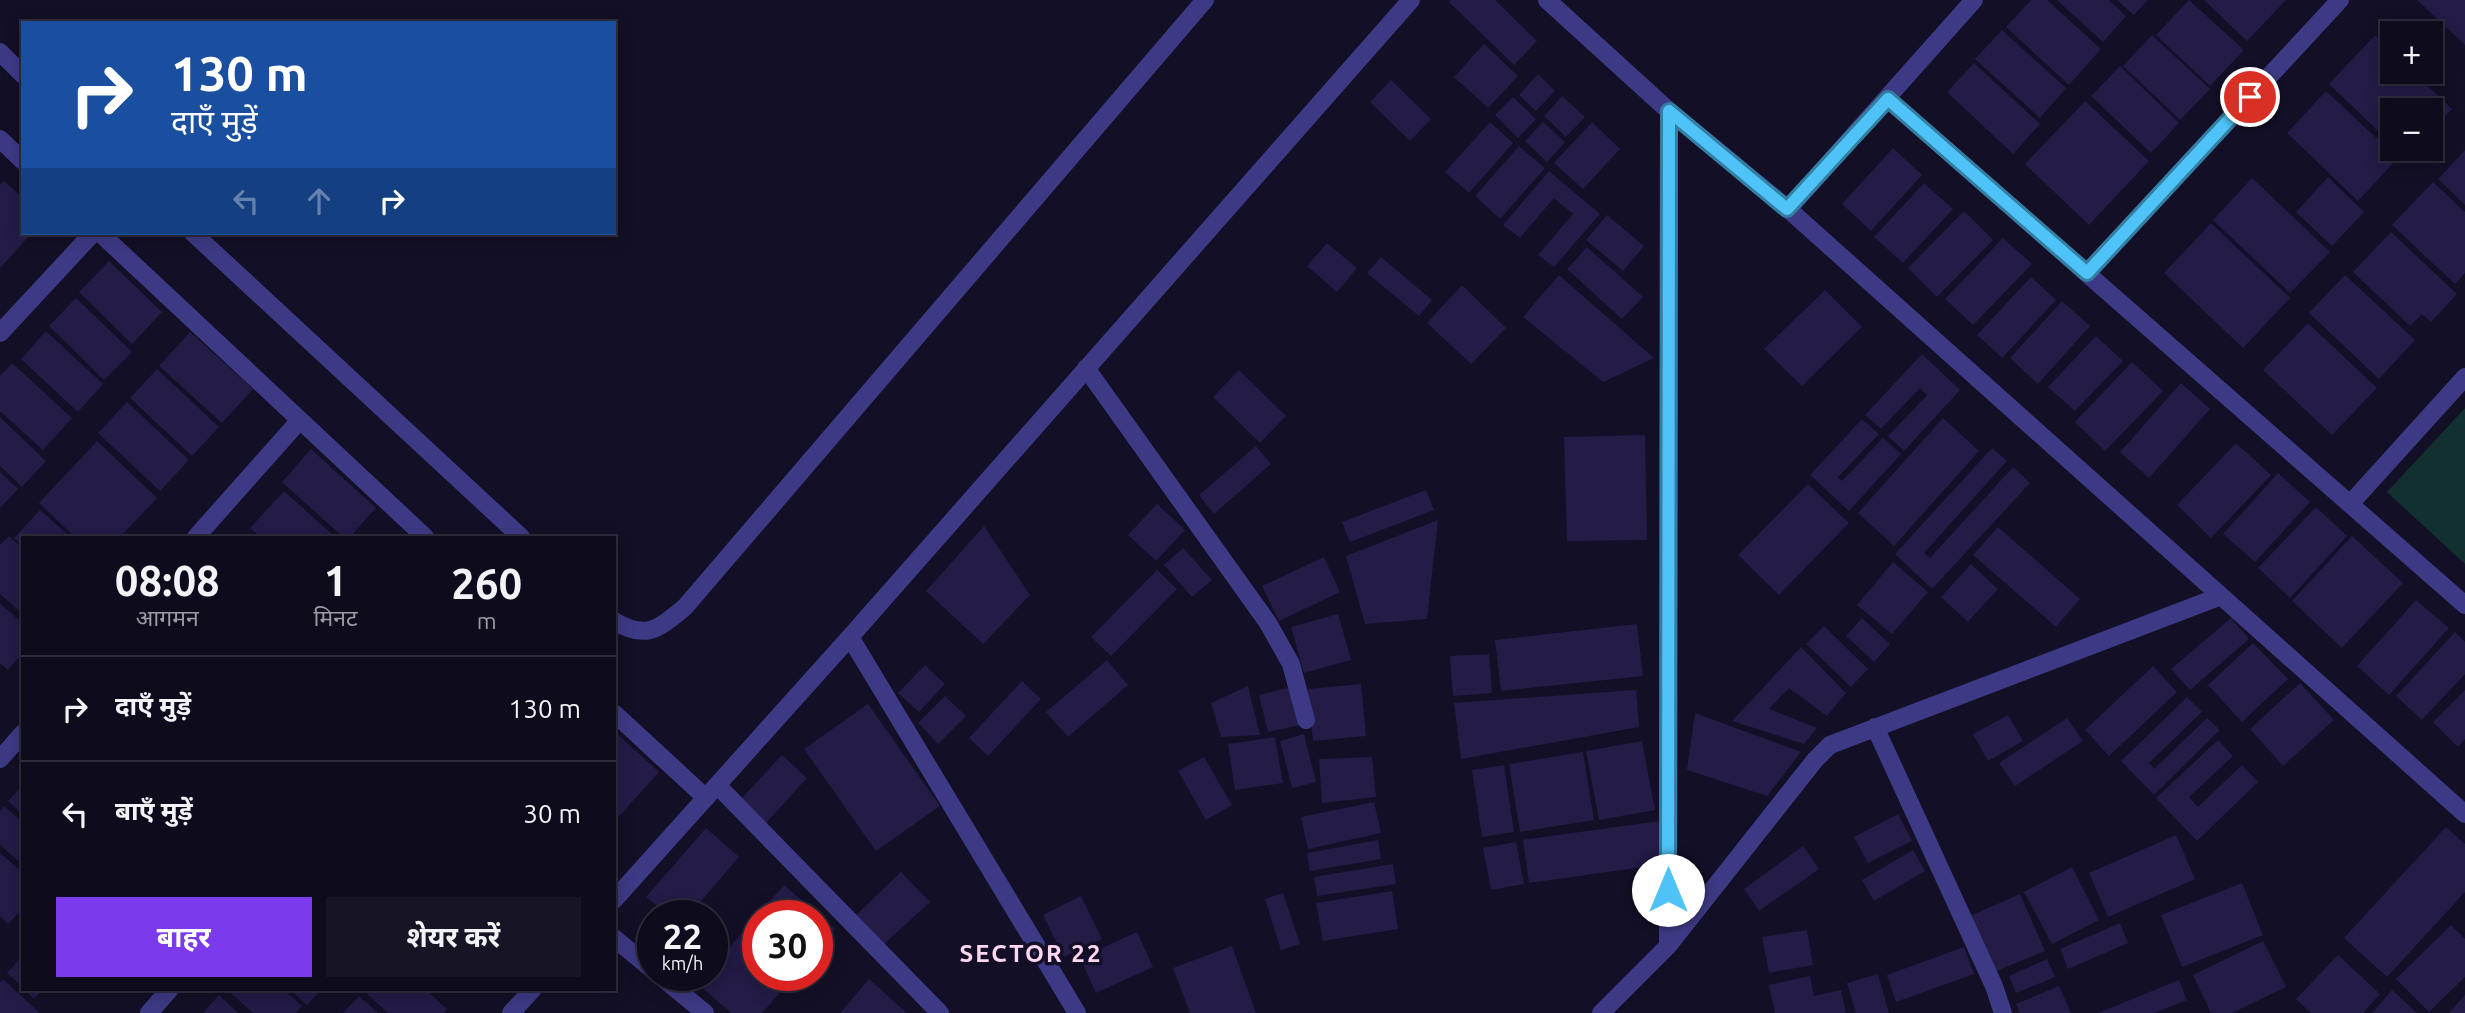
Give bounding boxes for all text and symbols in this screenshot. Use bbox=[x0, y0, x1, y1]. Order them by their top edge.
map controls bbox=[2380, 21, 2443, 161]
button: + bbox=[2380, 21, 2443, 84]
text: 130 m bbox=[171, 45, 308, 100]
icon: right bbox=[56, 49, 147, 140]
pin bbox=[2220, 67, 2280, 127]
icon: arrive bbox=[2231, 78, 2269, 116]
button: − bbox=[2380, 98, 2443, 161]
text: दाएँ मुड़ें bbox=[171, 103, 258, 139]
icon: left bbox=[227, 182, 265, 220]
icon: ahead bbox=[300, 182, 338, 220]
icon: right bbox=[373, 182, 411, 220]
text: 08:08 bbox=[115, 557, 220, 604]
text: 1 bbox=[324, 557, 347, 604]
text: 260 bbox=[451, 560, 522, 607]
text: आगमन bbox=[136, 605, 199, 630]
text: मिनट bbox=[313, 605, 358, 630]
text: m bbox=[477, 608, 497, 633]
icon: right bbox=[56, 690, 94, 728]
text: दाएँ मुड़ें bbox=[115, 691, 191, 720]
text: 130 m bbox=[509, 694, 581, 723]
icon: left bbox=[56, 795, 94, 833]
text: बाएँ मुड़ें bbox=[115, 796, 192, 825]
text: 30 m bbox=[523, 799, 581, 828]
position arrow bbox=[1631, 853, 1705, 927]
button: बाहर bbox=[56, 897, 312, 977]
button: शेयर करें bbox=[326, 897, 581, 977]
speed limit sign: 30 bbox=[742, 900, 833, 991]
text: 22 bbox=[663, 916, 702, 956]
district label: SECTOR 22 bbox=[960, 940, 1102, 967]
text: km/h bbox=[662, 953, 703, 973]

